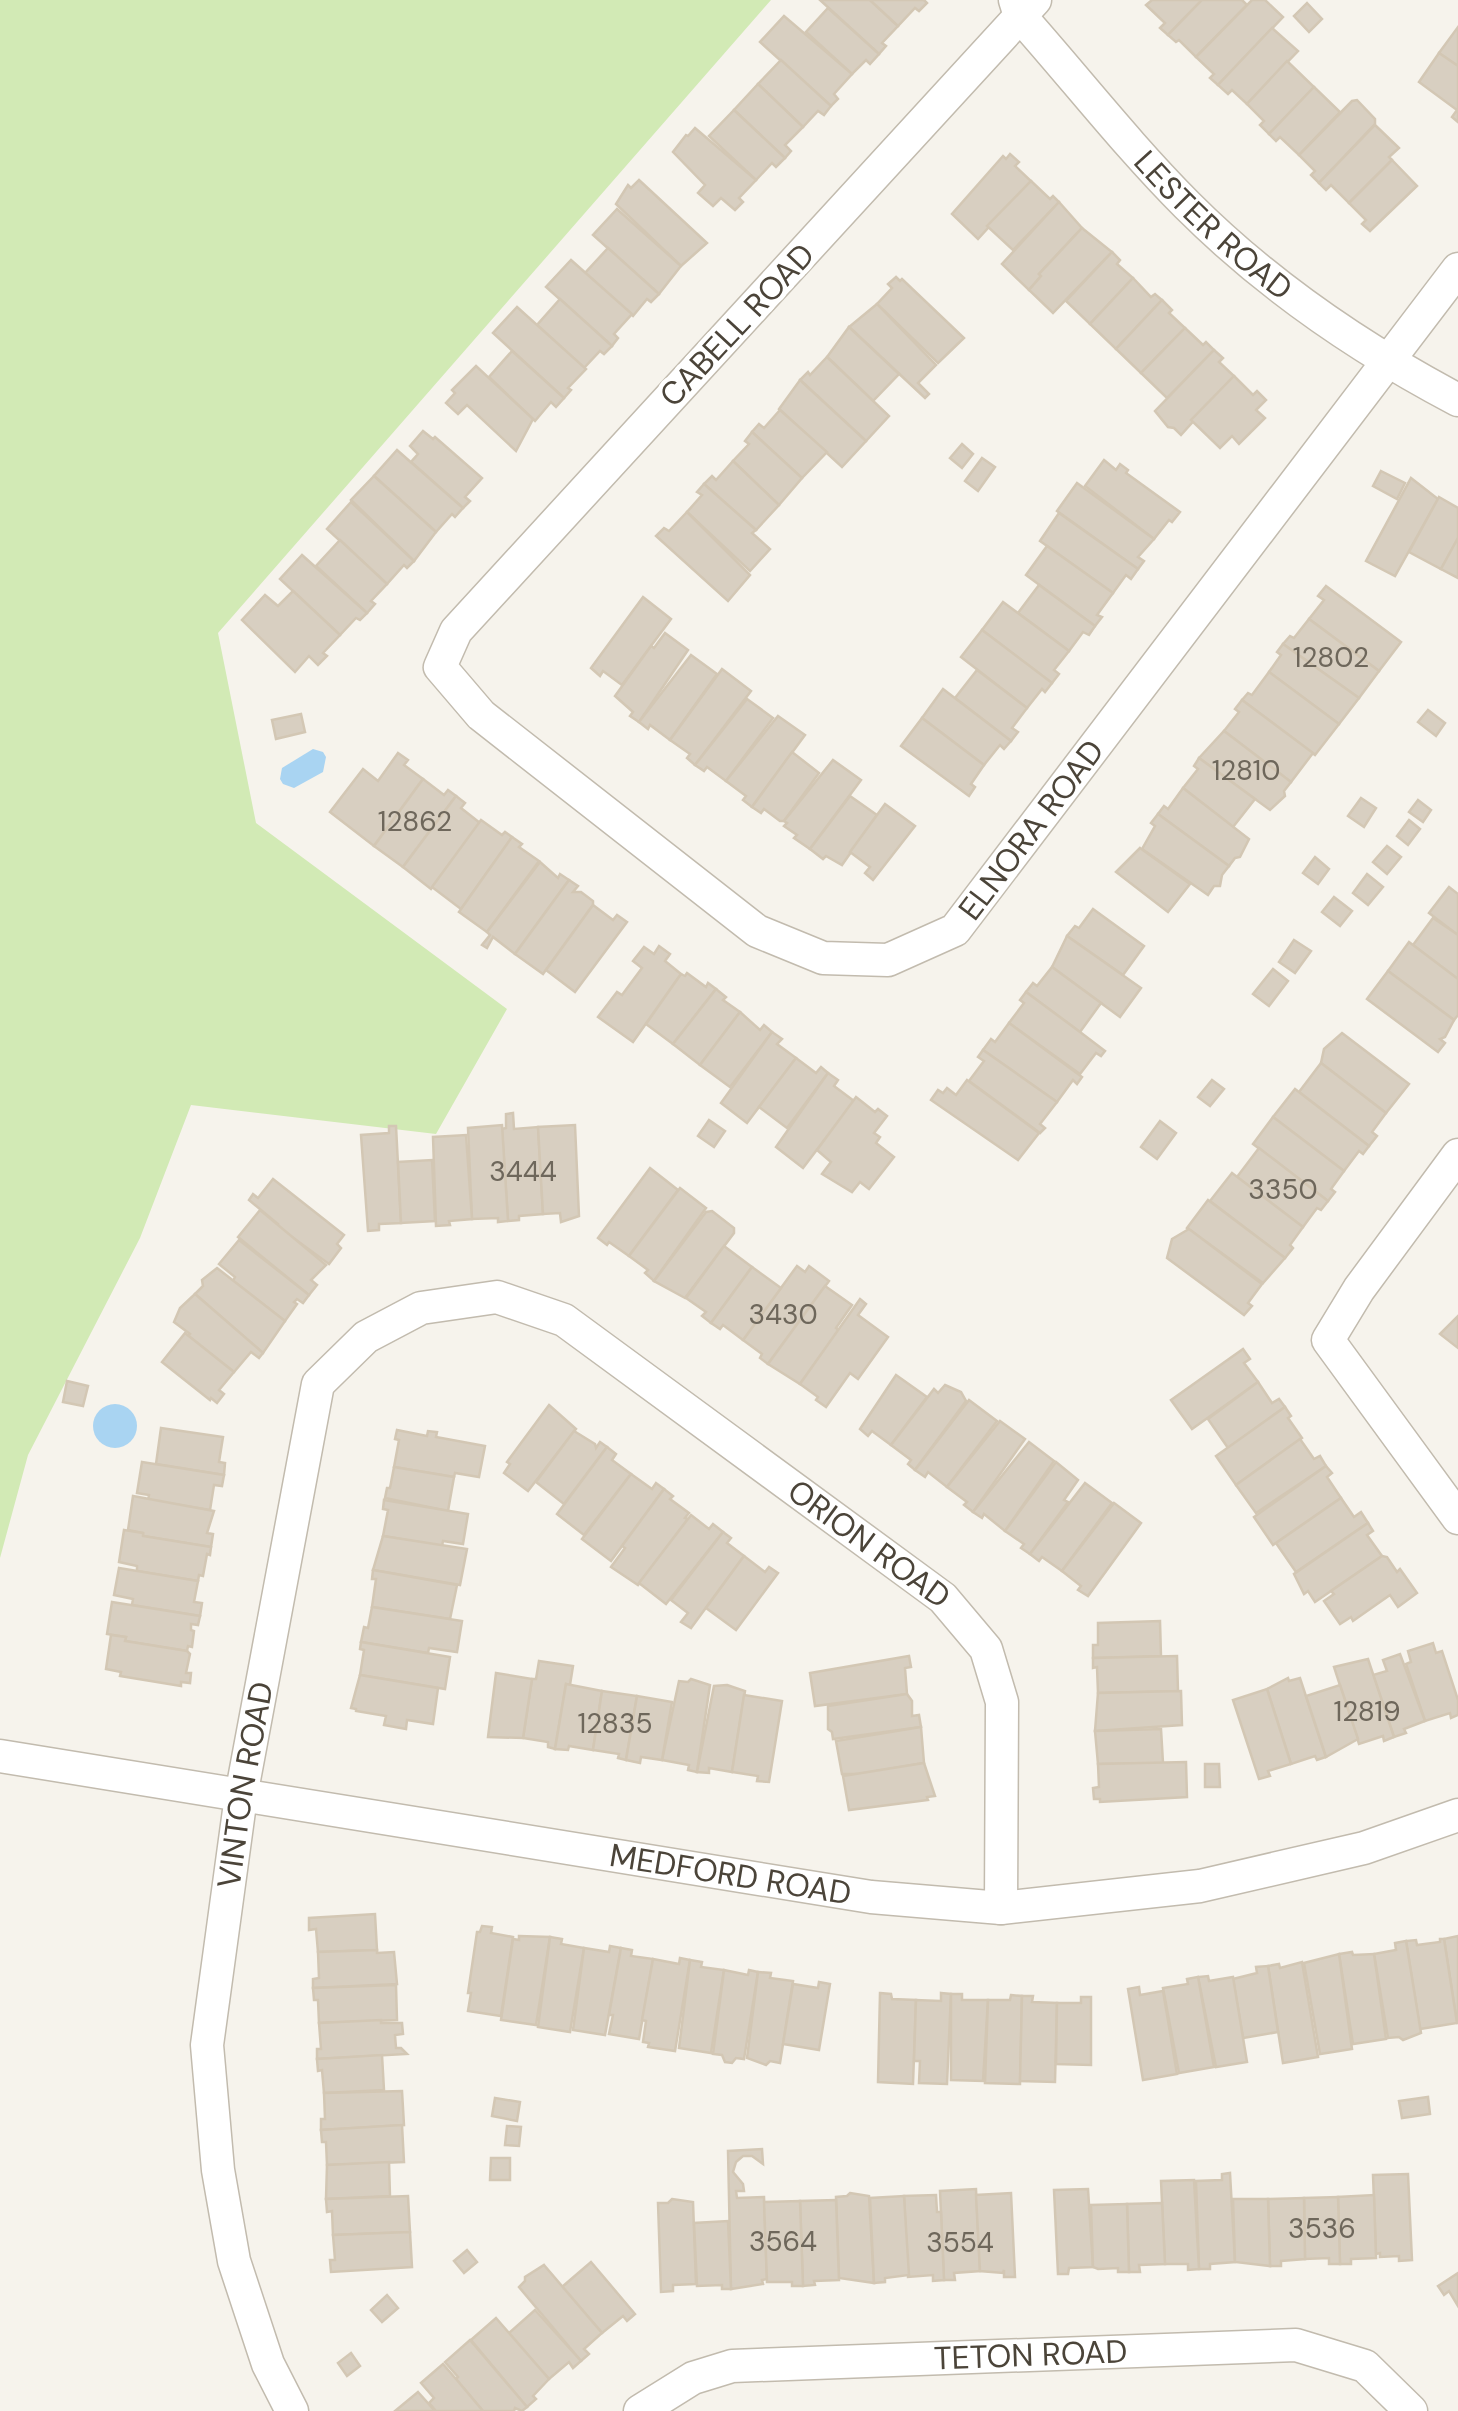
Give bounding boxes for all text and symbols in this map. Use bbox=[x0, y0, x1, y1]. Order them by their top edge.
street label: LESTER ROAD bbox=[1125, 141, 1301, 309]
street label: CABELL ROAD bbox=[650, 234, 824, 416]
house number: 12802 bbox=[1293, 639, 1369, 676]
street label: ELNORA ROAD bbox=[949, 731, 1113, 929]
house number: 12810 bbox=[1212, 752, 1280, 789]
house number: 12862 bbox=[378, 803, 452, 840]
house number: 3444 bbox=[489, 1153, 557, 1190]
house number: 3350 bbox=[1248, 1171, 1318, 1208]
house number: 3430 bbox=[748, 1296, 818, 1333]
street label: ORION ROAD bbox=[779, 1470, 959, 1618]
street label: VINTON ROAD bbox=[208, 1678, 283, 1891]
house number: 12819 bbox=[1333, 1693, 1401, 1730]
house number: 12835 bbox=[577, 1705, 653, 1742]
street label: MEDFORD ROAD bbox=[607, 1834, 854, 1914]
house number: 3536 bbox=[1288, 2210, 1356, 2247]
house number: 3564 bbox=[749, 2223, 817, 2260]
house number: 3554 bbox=[926, 2224, 994, 2261]
street label: TETON ROAD bbox=[933, 2330, 1128, 2379]

